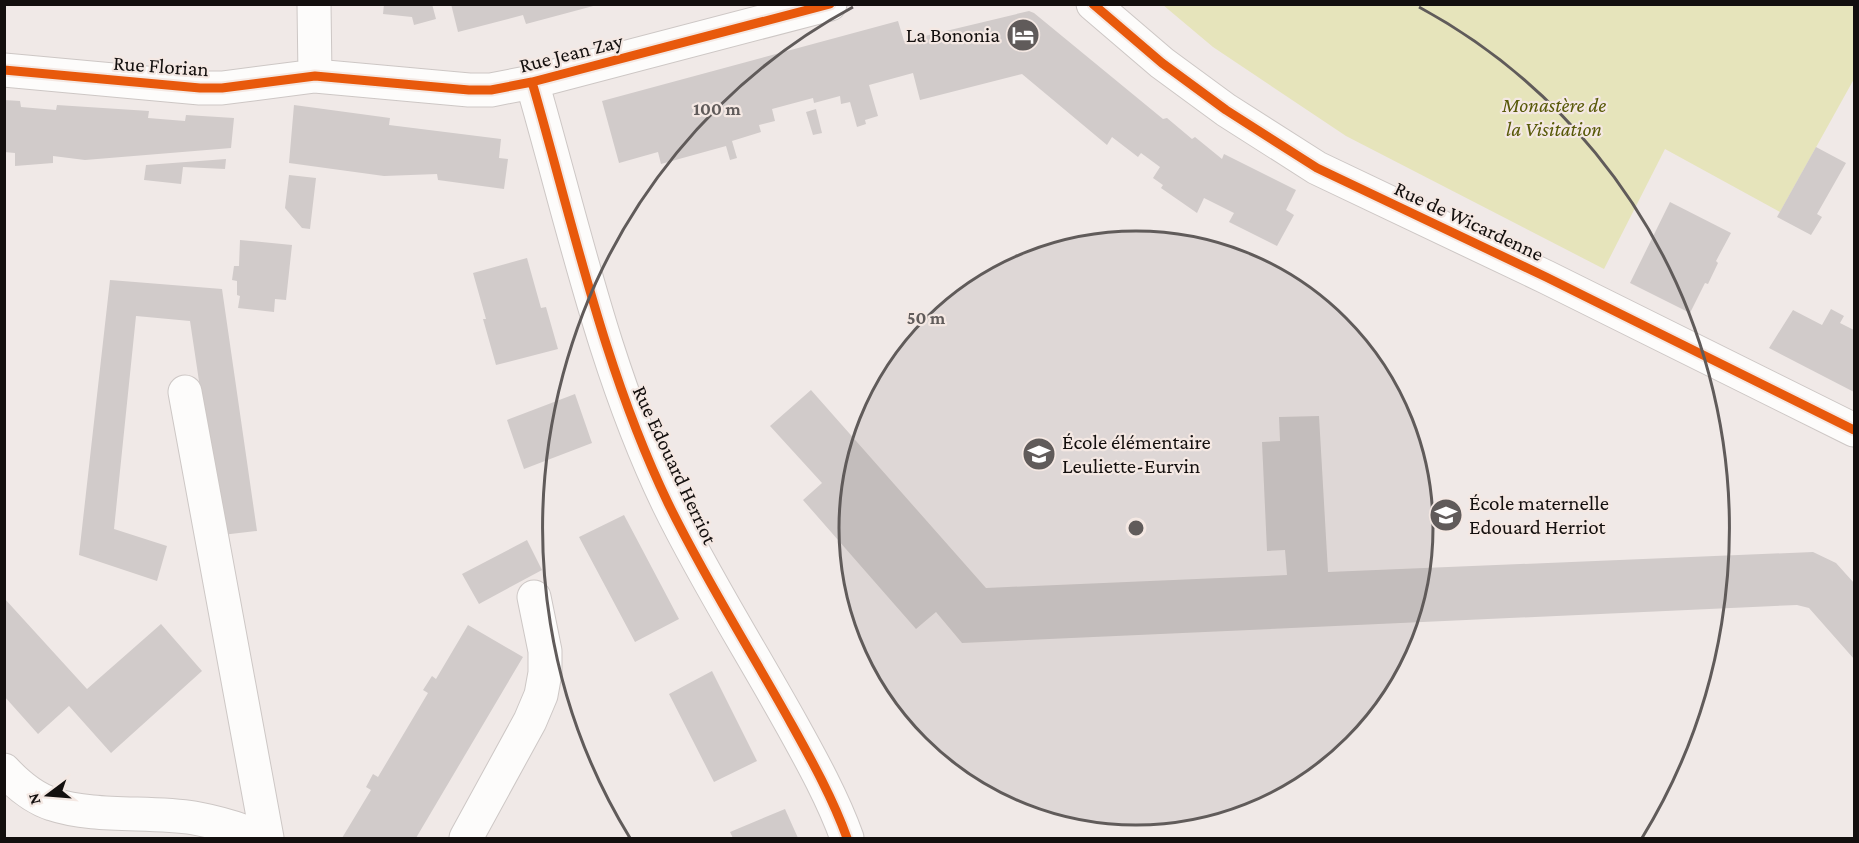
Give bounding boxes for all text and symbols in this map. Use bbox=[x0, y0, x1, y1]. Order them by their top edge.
hotel icon: La Bononia bbox=[1005, 17, 1041, 53]
place label: La Bononia bbox=[906, 23, 1000, 47]
street label: Rue Jean Zay bbox=[517, 28, 626, 78]
street label: Rue Florian bbox=[112, 51, 210, 81]
park label: Monastère de la Visitation bbox=[1501, 93, 1606, 141]
text: 100 m bbox=[693, 99, 741, 119]
street label: Rue de Wicardenne bbox=[1391, 176, 1547, 266]
text: 50 m bbox=[907, 308, 946, 328]
street label: Rue Edouard Herriot bbox=[628, 382, 723, 549]
place label: École élémentaire Leuliette-Eurvin bbox=[1062, 430, 1211, 478]
school or university icon: École élémentaire Leuliette-Eurvin bbox=[1021, 436, 1057, 472]
place label: École maternelle Edouard Herriot bbox=[1469, 491, 1609, 539]
school or university icon: École maternelle Edouard Herriot bbox=[1428, 497, 1464, 533]
centre of rings bbox=[1126, 518, 1146, 538]
north arrow bbox=[18, 765, 78, 825]
text: N bbox=[24, 791, 44, 807]

